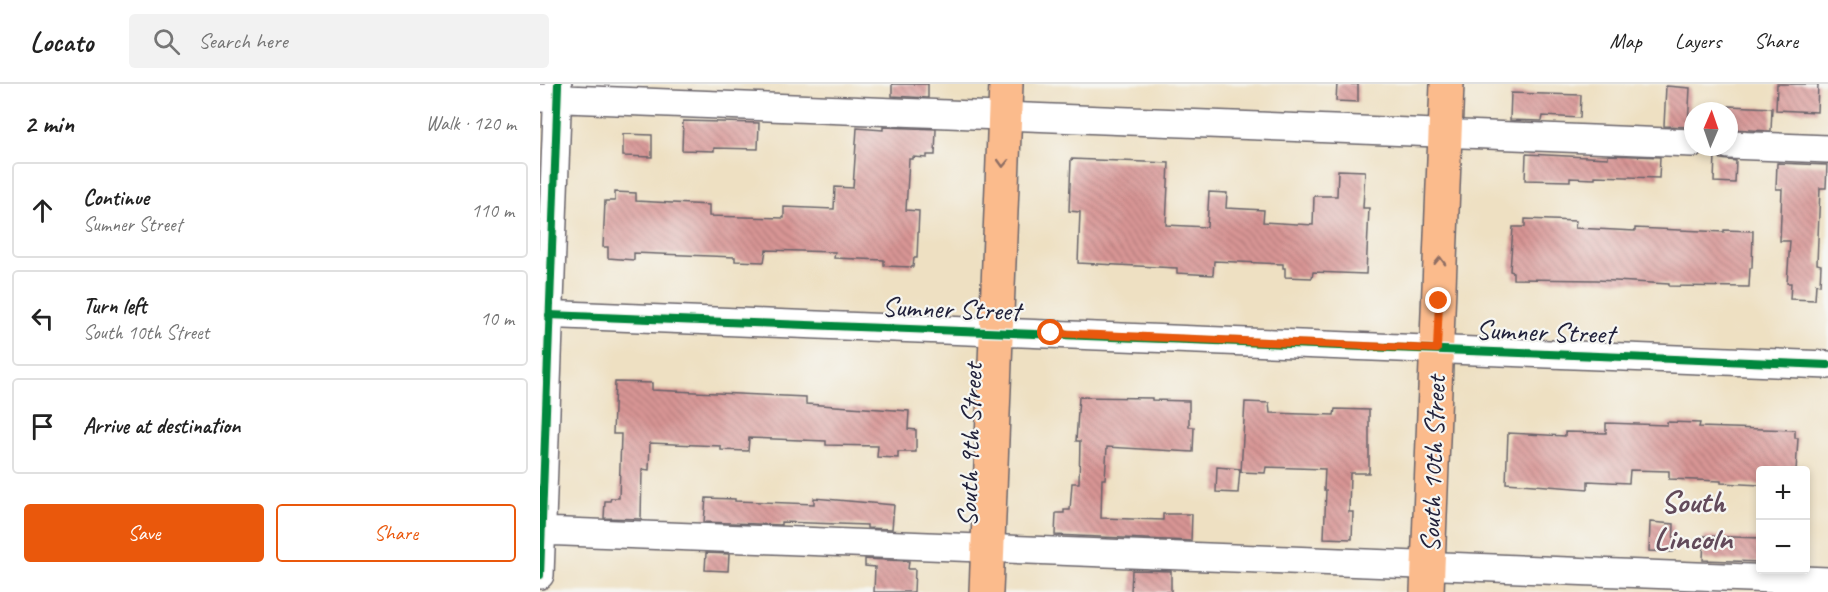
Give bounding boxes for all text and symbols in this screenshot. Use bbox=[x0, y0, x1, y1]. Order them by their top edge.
search box bbox=[129, 14, 549, 68]
text: Locato bbox=[30, 24, 93, 59]
icon: search bbox=[150, 25, 183, 58]
text: Search here bbox=[198, 27, 288, 55]
text: Map bbox=[1609, 28, 1642, 54]
text: Layers bbox=[1675, 28, 1721, 54]
text: Share bbox=[1754, 28, 1798, 54]
north arrow bbox=[1684, 102, 1738, 156]
text: 2 min bbox=[24, 107, 74, 140]
text: Walk · 120 m bbox=[426, 111, 516, 136]
one-way arrow bbox=[997, 159, 1010, 168]
text: Continue bbox=[83, 184, 149, 212]
icon: ahead bbox=[26, 194, 59, 227]
text: 110 m bbox=[471, 198, 514, 223]
text: Sumner Street bbox=[83, 212, 182, 237]
one-way arrow bbox=[1434, 256, 1447, 265]
route end bbox=[1425, 287, 1451, 313]
street label: Sumner Street bbox=[881, 289, 1025, 329]
text: Turn left bbox=[83, 292, 147, 320]
icon: left bbox=[26, 302, 59, 335]
text: 10 m bbox=[480, 306, 514, 331]
street label: Sumner Street bbox=[1475, 312, 1619, 352]
route start bbox=[1037, 319, 1063, 345]
text: South 10th Street bbox=[83, 320, 209, 345]
street label: South 9th Street bbox=[949, 360, 990, 528]
street label: South 10th Street bbox=[1412, 372, 1453, 553]
icon: arrive bbox=[26, 410, 59, 443]
text: Arrive at destination bbox=[83, 412, 240, 440]
map controls bbox=[1756, 466, 1810, 574]
button: + bbox=[1756, 466, 1810, 520]
district label: South Lincoln bbox=[1654, 481, 1734, 559]
button: Save bbox=[24, 504, 264, 562]
button: Share bbox=[276, 504, 516, 562]
button: − bbox=[1756, 520, 1810, 574]

